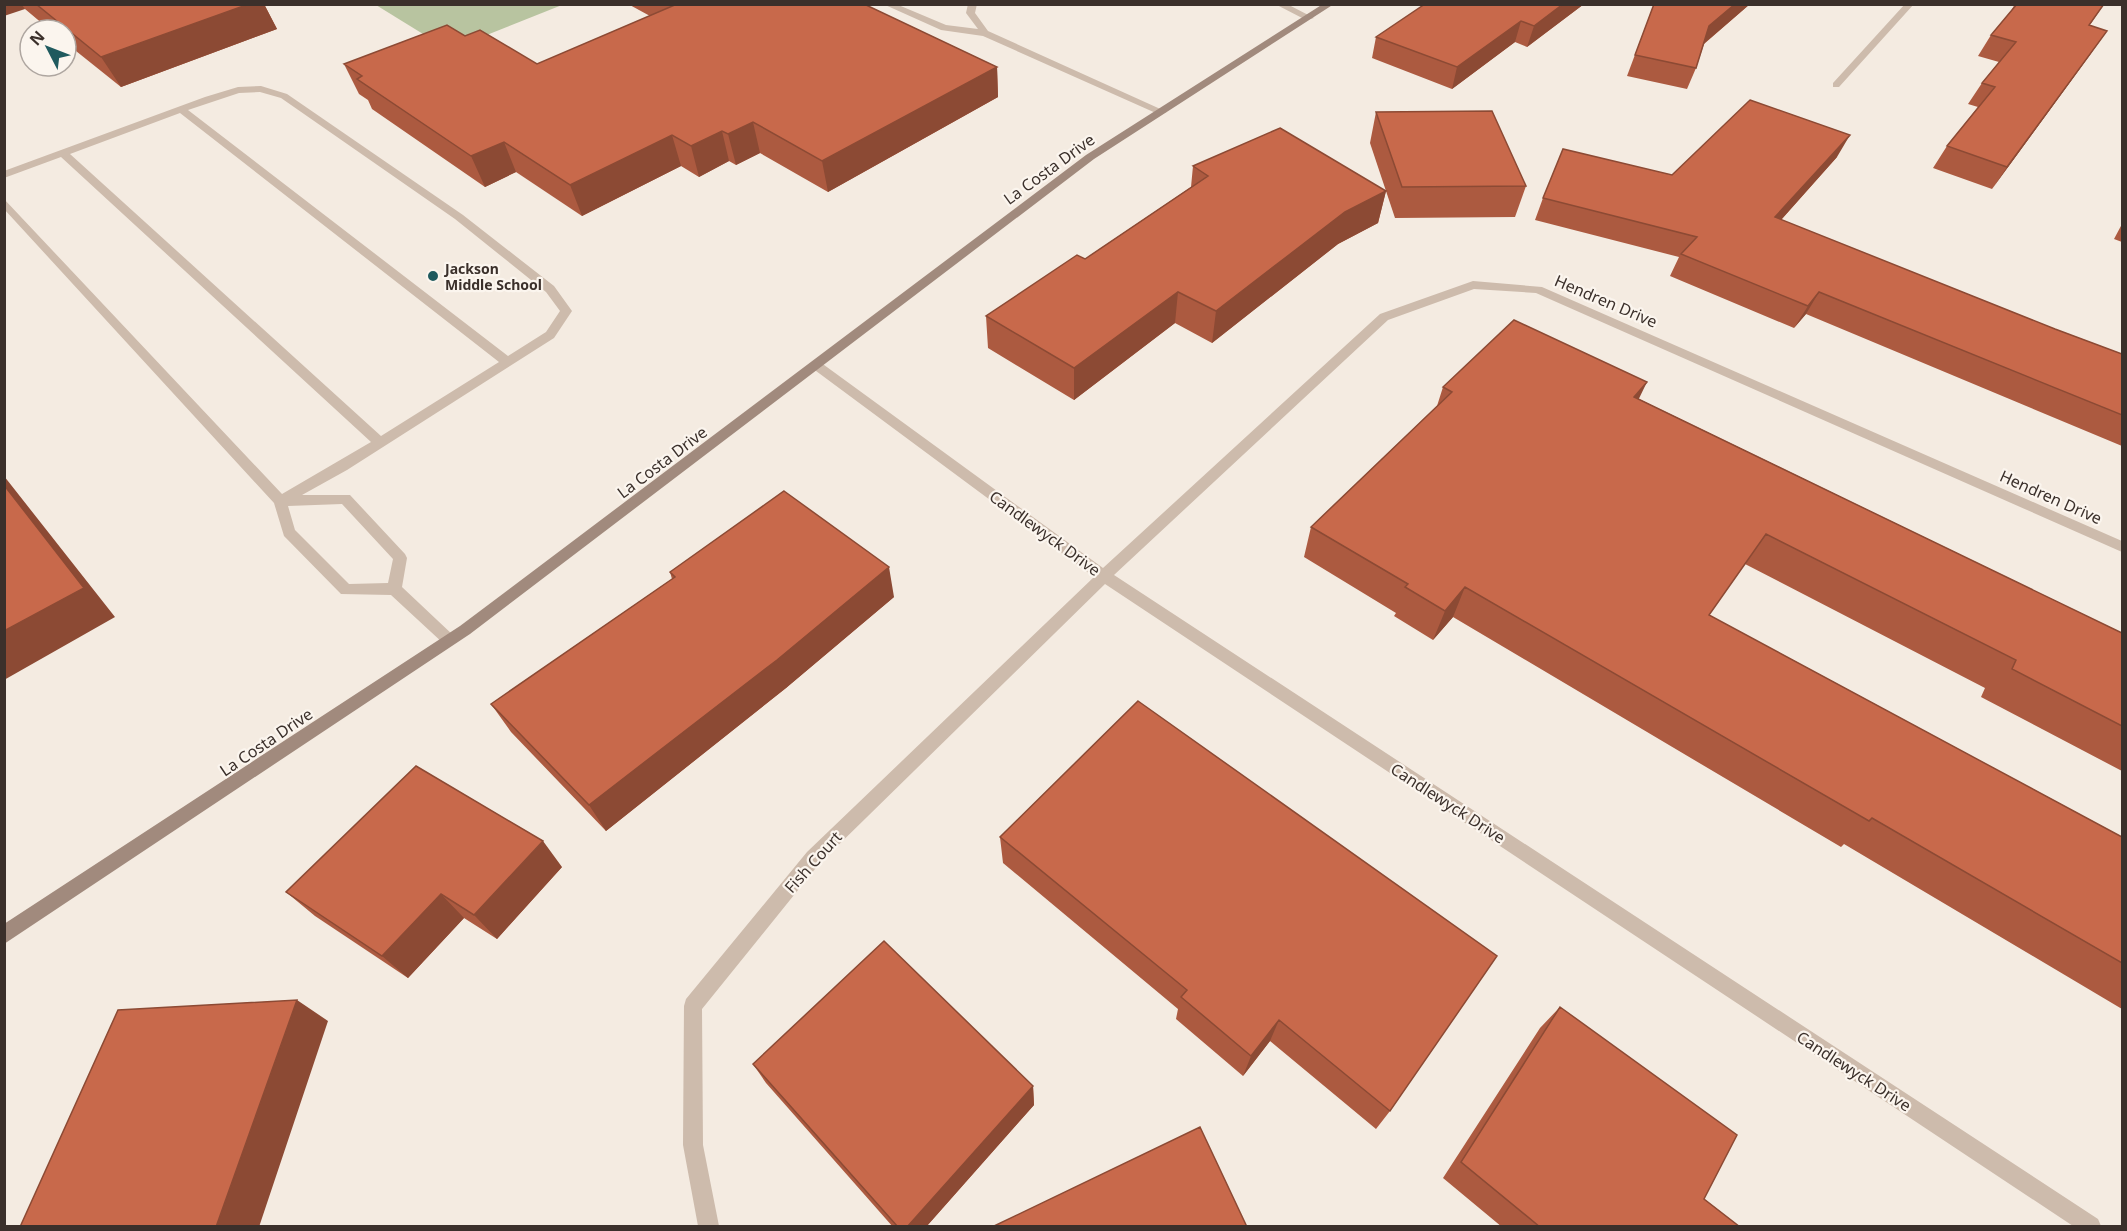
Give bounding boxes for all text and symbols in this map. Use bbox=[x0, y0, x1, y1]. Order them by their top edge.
north arrow bbox=[18, 18, 78, 78]
text: N bbox=[24, 26, 49, 50]
street label: La Costa Drive bbox=[999, 129, 1099, 209]
place label: Jackson Middle School bbox=[443, 259, 542, 294]
marker: Jackson Middle School bbox=[426, 269, 440, 283]
street label: Hendren Drive bbox=[1551, 269, 1661, 333]
street label: La Costa Drive bbox=[612, 421, 712, 503]
street label: Hendren Drive bbox=[1996, 465, 2106, 529]
street label: Candlewyck Drive bbox=[985, 485, 1105, 581]
street label: La Costa Drive bbox=[215, 703, 317, 781]
street label: Candlewyck Drive bbox=[1387, 758, 1509, 848]
street label: Fish Court bbox=[779, 826, 847, 898]
street label: Candlewyck Drive bbox=[1793, 1026, 1915, 1116]

